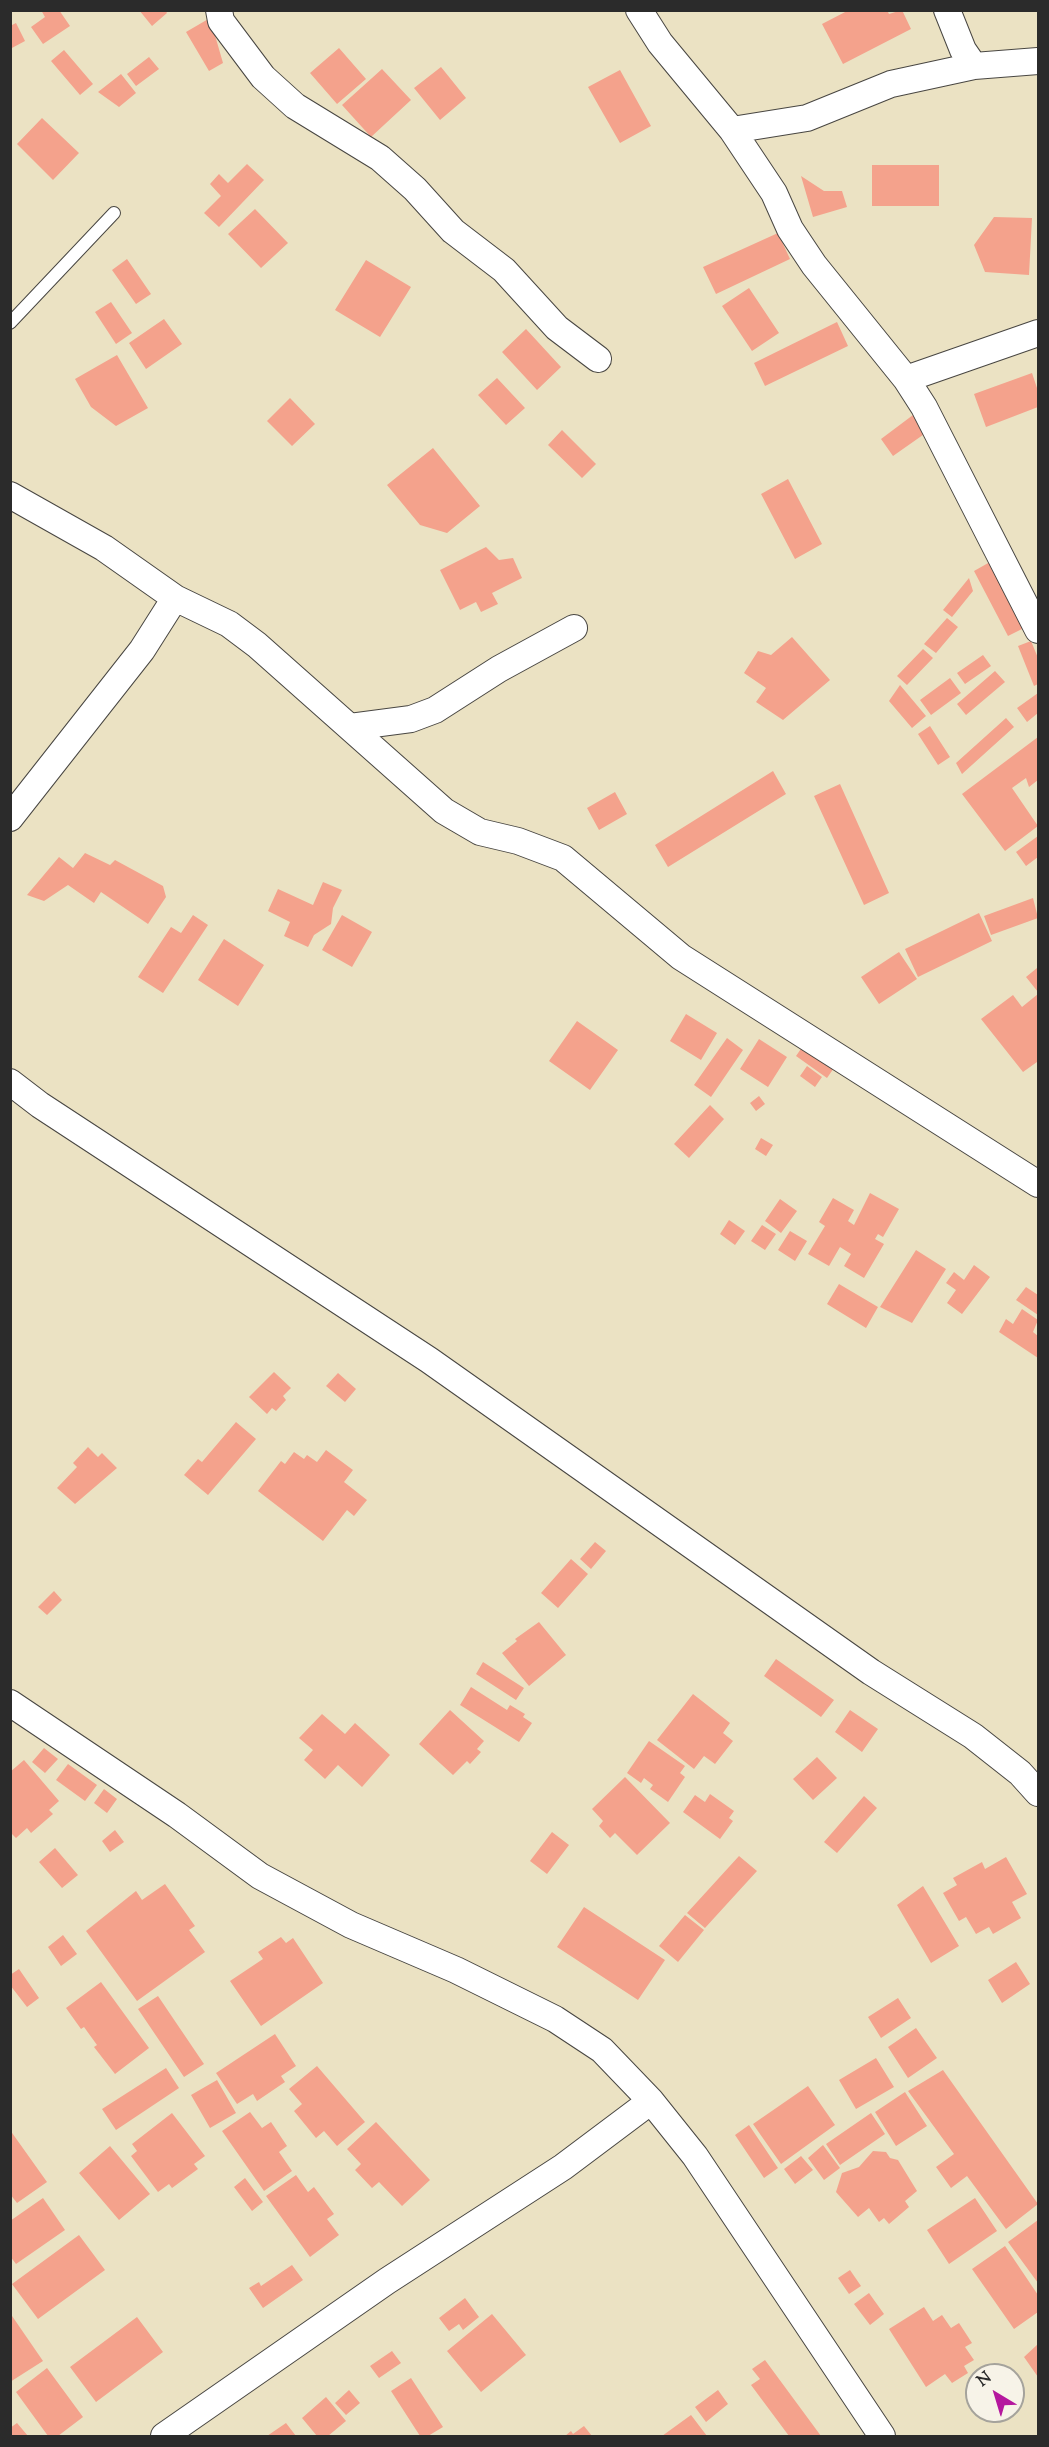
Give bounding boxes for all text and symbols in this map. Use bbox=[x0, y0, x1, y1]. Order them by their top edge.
north arrow bbox=[965, 2363, 1025, 2423]
text: N bbox=[973, 2367, 997, 2393]

